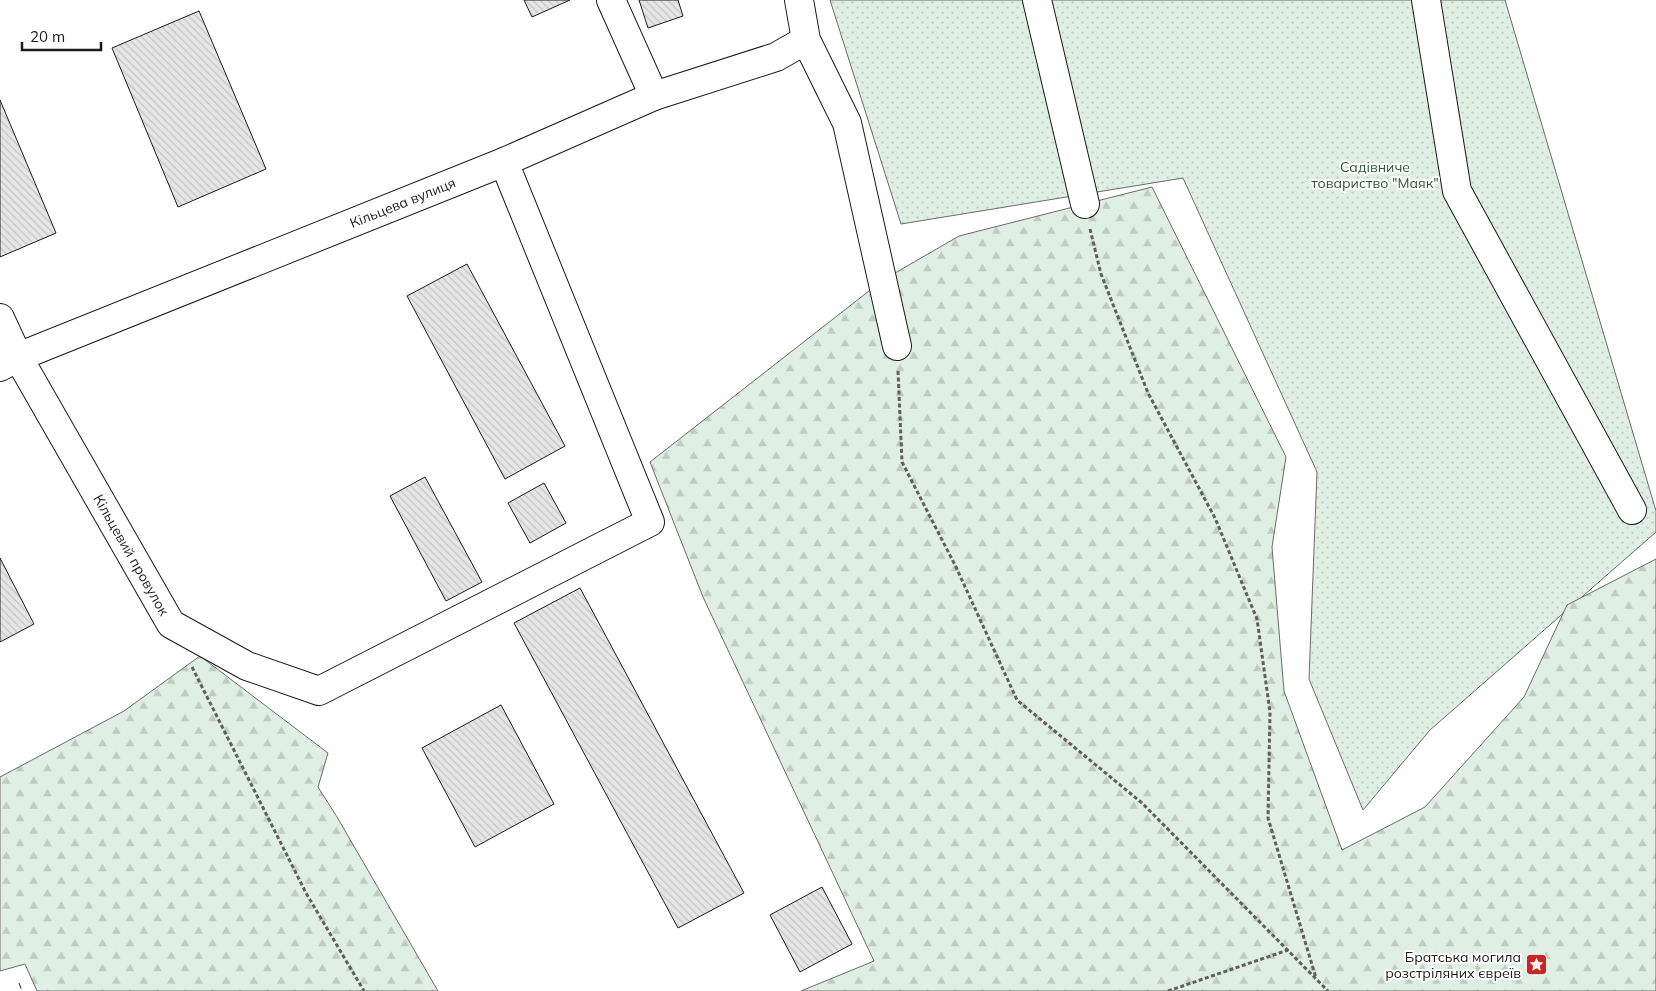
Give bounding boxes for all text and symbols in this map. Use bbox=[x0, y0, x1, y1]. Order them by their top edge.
scale bar bbox=[22, 20, 101, 52]
text: 20 m bbox=[30, 27, 65, 46]
park label: Садівниче товариство "Маяк" bbox=[1311, 158, 1439, 192]
street label: Кільцева вулиця bbox=[347, 173, 458, 232]
street label: Кільцевий провулок bbox=[90, 491, 173, 619]
place label: Братська могила розстріляних євреїв bbox=[1385, 948, 1521, 982]
place icon: Братська могила розстріляних євреїв bbox=[1525, 953, 1549, 977]

